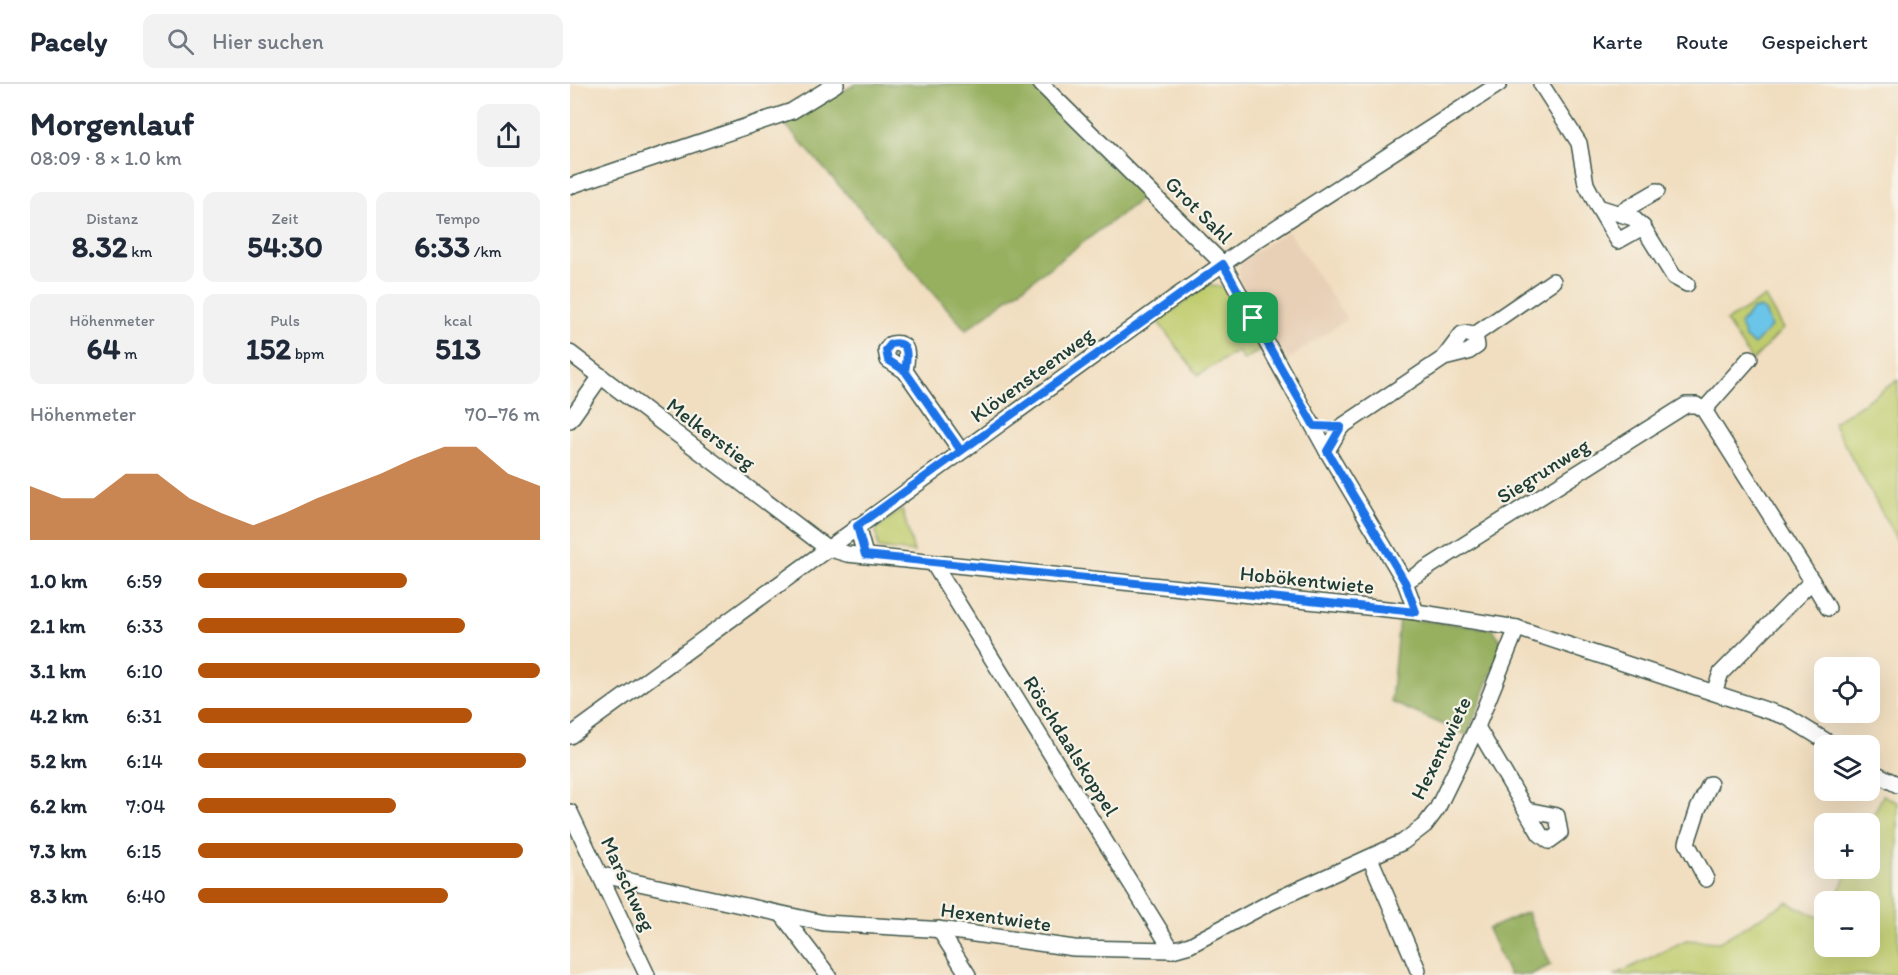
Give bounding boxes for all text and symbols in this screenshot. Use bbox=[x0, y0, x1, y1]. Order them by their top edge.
search box bbox=[143, 14, 563, 68]
text: Pacely bbox=[30, 24, 107, 58]
icon: search bbox=[164, 25, 197, 58]
text: Hier suchen bbox=[212, 28, 324, 55]
text: Karte bbox=[1592, 29, 1643, 54]
text: Route bbox=[1676, 29, 1729, 54]
text: Gespeichert bbox=[1762, 29, 1868, 54]
text: Morgenlauf bbox=[30, 104, 194, 143]
button: share bbox=[477, 104, 540, 167]
text: 08:09 · 8 × 1.0 km bbox=[30, 146, 182, 170]
street label: Grot Sahl bbox=[1160, 171, 1238, 249]
text: Distanz bbox=[86, 209, 138, 228]
text: Zeit bbox=[272, 209, 298, 228]
text: Tempo bbox=[436, 209, 480, 228]
text: 8.32 bbox=[72, 228, 128, 265]
text: 54:30 bbox=[247, 228, 323, 265]
text: 6:33 bbox=[414, 228, 470, 265]
text: km bbox=[128, 242, 152, 261]
text: /km bbox=[470, 242, 502, 261]
pin bbox=[1227, 292, 1278, 343]
icon: arrive bbox=[1236, 301, 1269, 334]
text: Höhenmeter bbox=[70, 311, 154, 330]
text: Puls bbox=[270, 311, 300, 330]
text: kcal bbox=[444, 311, 472, 330]
street label: Klövensteenweg bbox=[965, 321, 1098, 428]
text: 64 bbox=[87, 330, 120, 367]
text: 152 bbox=[246, 330, 291, 367]
text: 513 bbox=[435, 330, 481, 367]
text: m bbox=[120, 344, 137, 363]
text: bpm bbox=[291, 344, 324, 363]
street label: Melkerstieg bbox=[662, 392, 761, 475]
text: Höhenmeter bbox=[30, 402, 136, 426]
text: 70–76 m bbox=[465, 402, 540, 426]
street label: Siegrunweg bbox=[1492, 432, 1594, 509]
street label: Hobökentwiete bbox=[1239, 560, 1375, 599]
text: 1.0 km bbox=[30, 569, 87, 593]
text: 6:59 bbox=[126, 569, 162, 593]
text: 2.1 km bbox=[30, 614, 86, 638]
text: 6:33 bbox=[126, 614, 163, 638]
map controls bbox=[1814, 657, 1880, 957]
button: locate bbox=[1814, 657, 1880, 723]
text: 3.1 km bbox=[30, 659, 86, 683]
text: 6:10 bbox=[126, 659, 163, 683]
street label: Röschdaalskoppel bbox=[1018, 671, 1125, 821]
street label: Hexentwiete bbox=[1405, 692, 1476, 803]
text: 4.2 km bbox=[30, 704, 88, 728]
text: 6:31 bbox=[126, 704, 162, 728]
button: layers bbox=[1814, 735, 1880, 801]
text: 5.2 km bbox=[30, 749, 87, 773]
text: 6:14 bbox=[126, 749, 163, 773]
text: 6.2 km bbox=[30, 794, 87, 818]
text: 7:04 bbox=[126, 794, 165, 818]
button: + bbox=[1814, 813, 1880, 879]
street label: Marschweg bbox=[596, 833, 661, 935]
text: 7.3 km bbox=[30, 839, 87, 863]
text: 6:15 bbox=[126, 839, 161, 863]
text: 8.3 km bbox=[30, 884, 88, 908]
text: 6:40 bbox=[126, 884, 166, 908]
button: − bbox=[1814, 891, 1880, 957]
street label: Hexentwiete bbox=[939, 896, 1053, 937]

